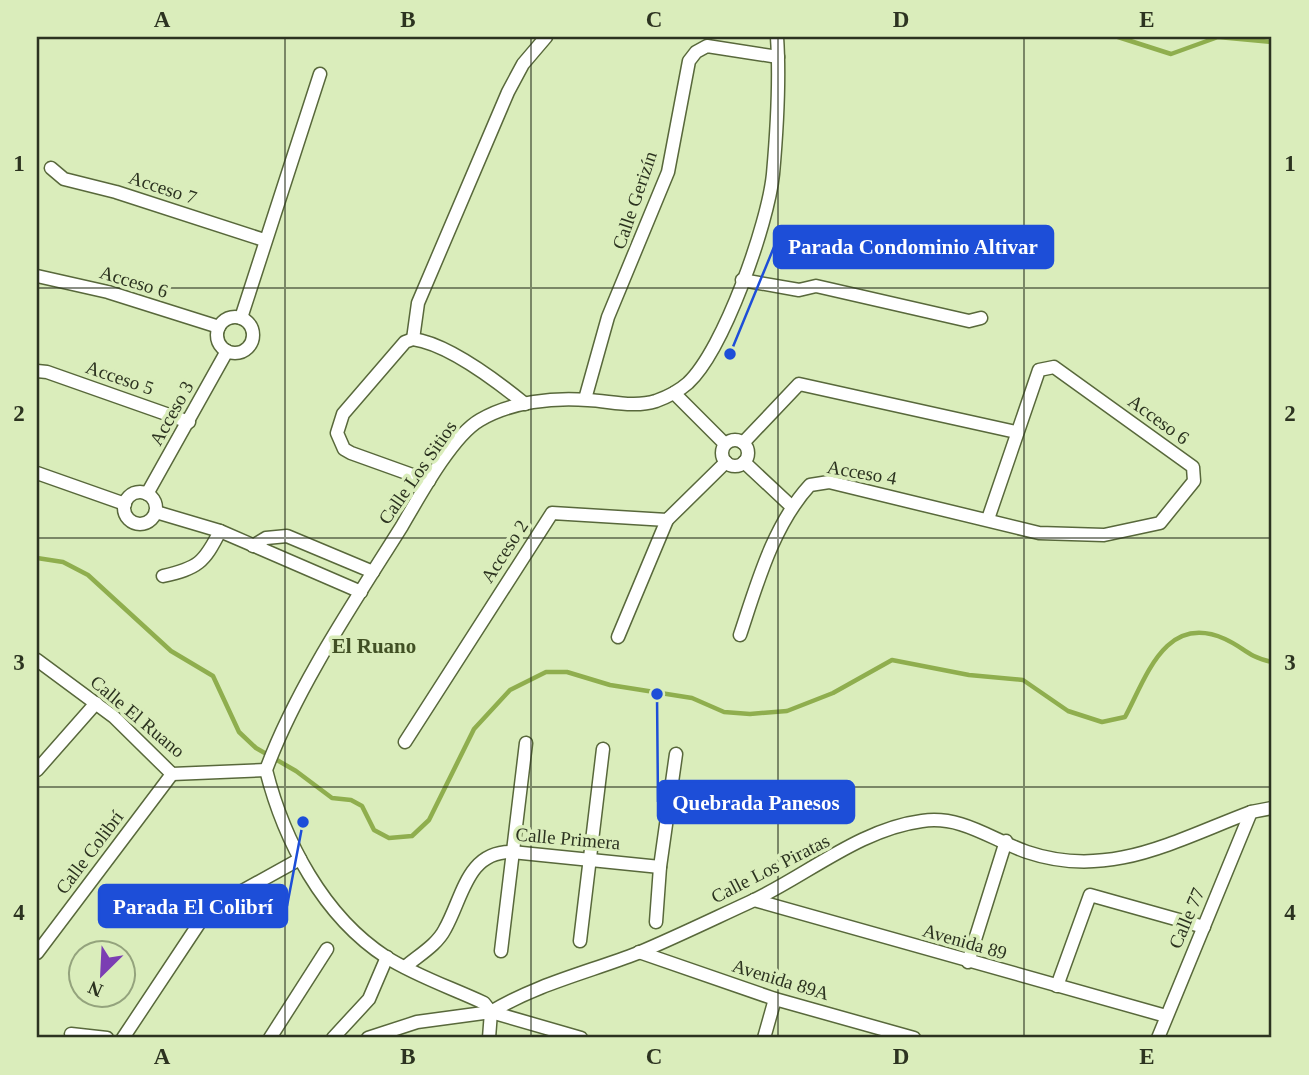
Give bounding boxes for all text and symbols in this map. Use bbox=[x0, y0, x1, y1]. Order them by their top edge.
text: A bbox=[154, 7, 171, 32]
text: B bbox=[400, 7, 416, 32]
text: C bbox=[646, 7, 662, 32]
text: D bbox=[893, 7, 909, 32]
text: E bbox=[1139, 7, 1155, 32]
street label: Calle Gerizín bbox=[608, 148, 661, 252]
text: 1 bbox=[13, 151, 25, 176]
text: 1 bbox=[1284, 151, 1296, 176]
street label: Acceso 7 bbox=[126, 167, 199, 208]
callout: Parada Condominio Altivar bbox=[774, 226, 1053, 268]
text: Parada Condominio Altivar bbox=[788, 235, 1038, 259]
street label: Acceso 6 bbox=[97, 261, 170, 302]
street label: Acceso 5 bbox=[83, 356, 156, 399]
street label: Acceso 3 bbox=[145, 377, 198, 449]
street label: Acceso 6 bbox=[1124, 390, 1193, 449]
text: 2 bbox=[13, 401, 25, 426]
text: 2 bbox=[1284, 401, 1296, 426]
street label: Calle Los Sitios bbox=[374, 417, 461, 528]
street label: Acceso 4 bbox=[826, 456, 899, 489]
street label: Acceso 2 bbox=[477, 516, 532, 586]
district label: El Ruano bbox=[332, 634, 416, 658]
text: 3 bbox=[13, 650, 25, 675]
text: 3 bbox=[1284, 650, 1296, 675]
street label: Calle El Ruano bbox=[86, 671, 189, 762]
callout: Quebrada Panesos bbox=[658, 781, 854, 823]
text: Quebrada Panesos bbox=[672, 791, 840, 815]
street label: Calle Colibrí bbox=[51, 806, 128, 898]
street label: Calle Primera bbox=[515, 823, 622, 854]
street label: Calle Los Piratas bbox=[708, 830, 833, 907]
callout: Parada El Colibrí bbox=[99, 885, 287, 927]
street label: Calle 77 bbox=[1164, 885, 1209, 952]
text: Parada El Colibrí bbox=[113, 895, 274, 919]
text: 4 bbox=[13, 900, 25, 925]
text: 4 bbox=[1284, 900, 1296, 925]
street label: Avenida 89 bbox=[920, 919, 1009, 964]
north arrow bbox=[66, 939, 136, 1009]
street label: Avenida 89A bbox=[730, 955, 832, 1004]
text: N bbox=[85, 977, 106, 1001]
text: A bbox=[154, 1044, 171, 1069]
text: B bbox=[400, 1044, 416, 1069]
text: C bbox=[646, 1044, 662, 1069]
text: D bbox=[893, 1044, 909, 1069]
text: E bbox=[1139, 1044, 1155, 1069]

